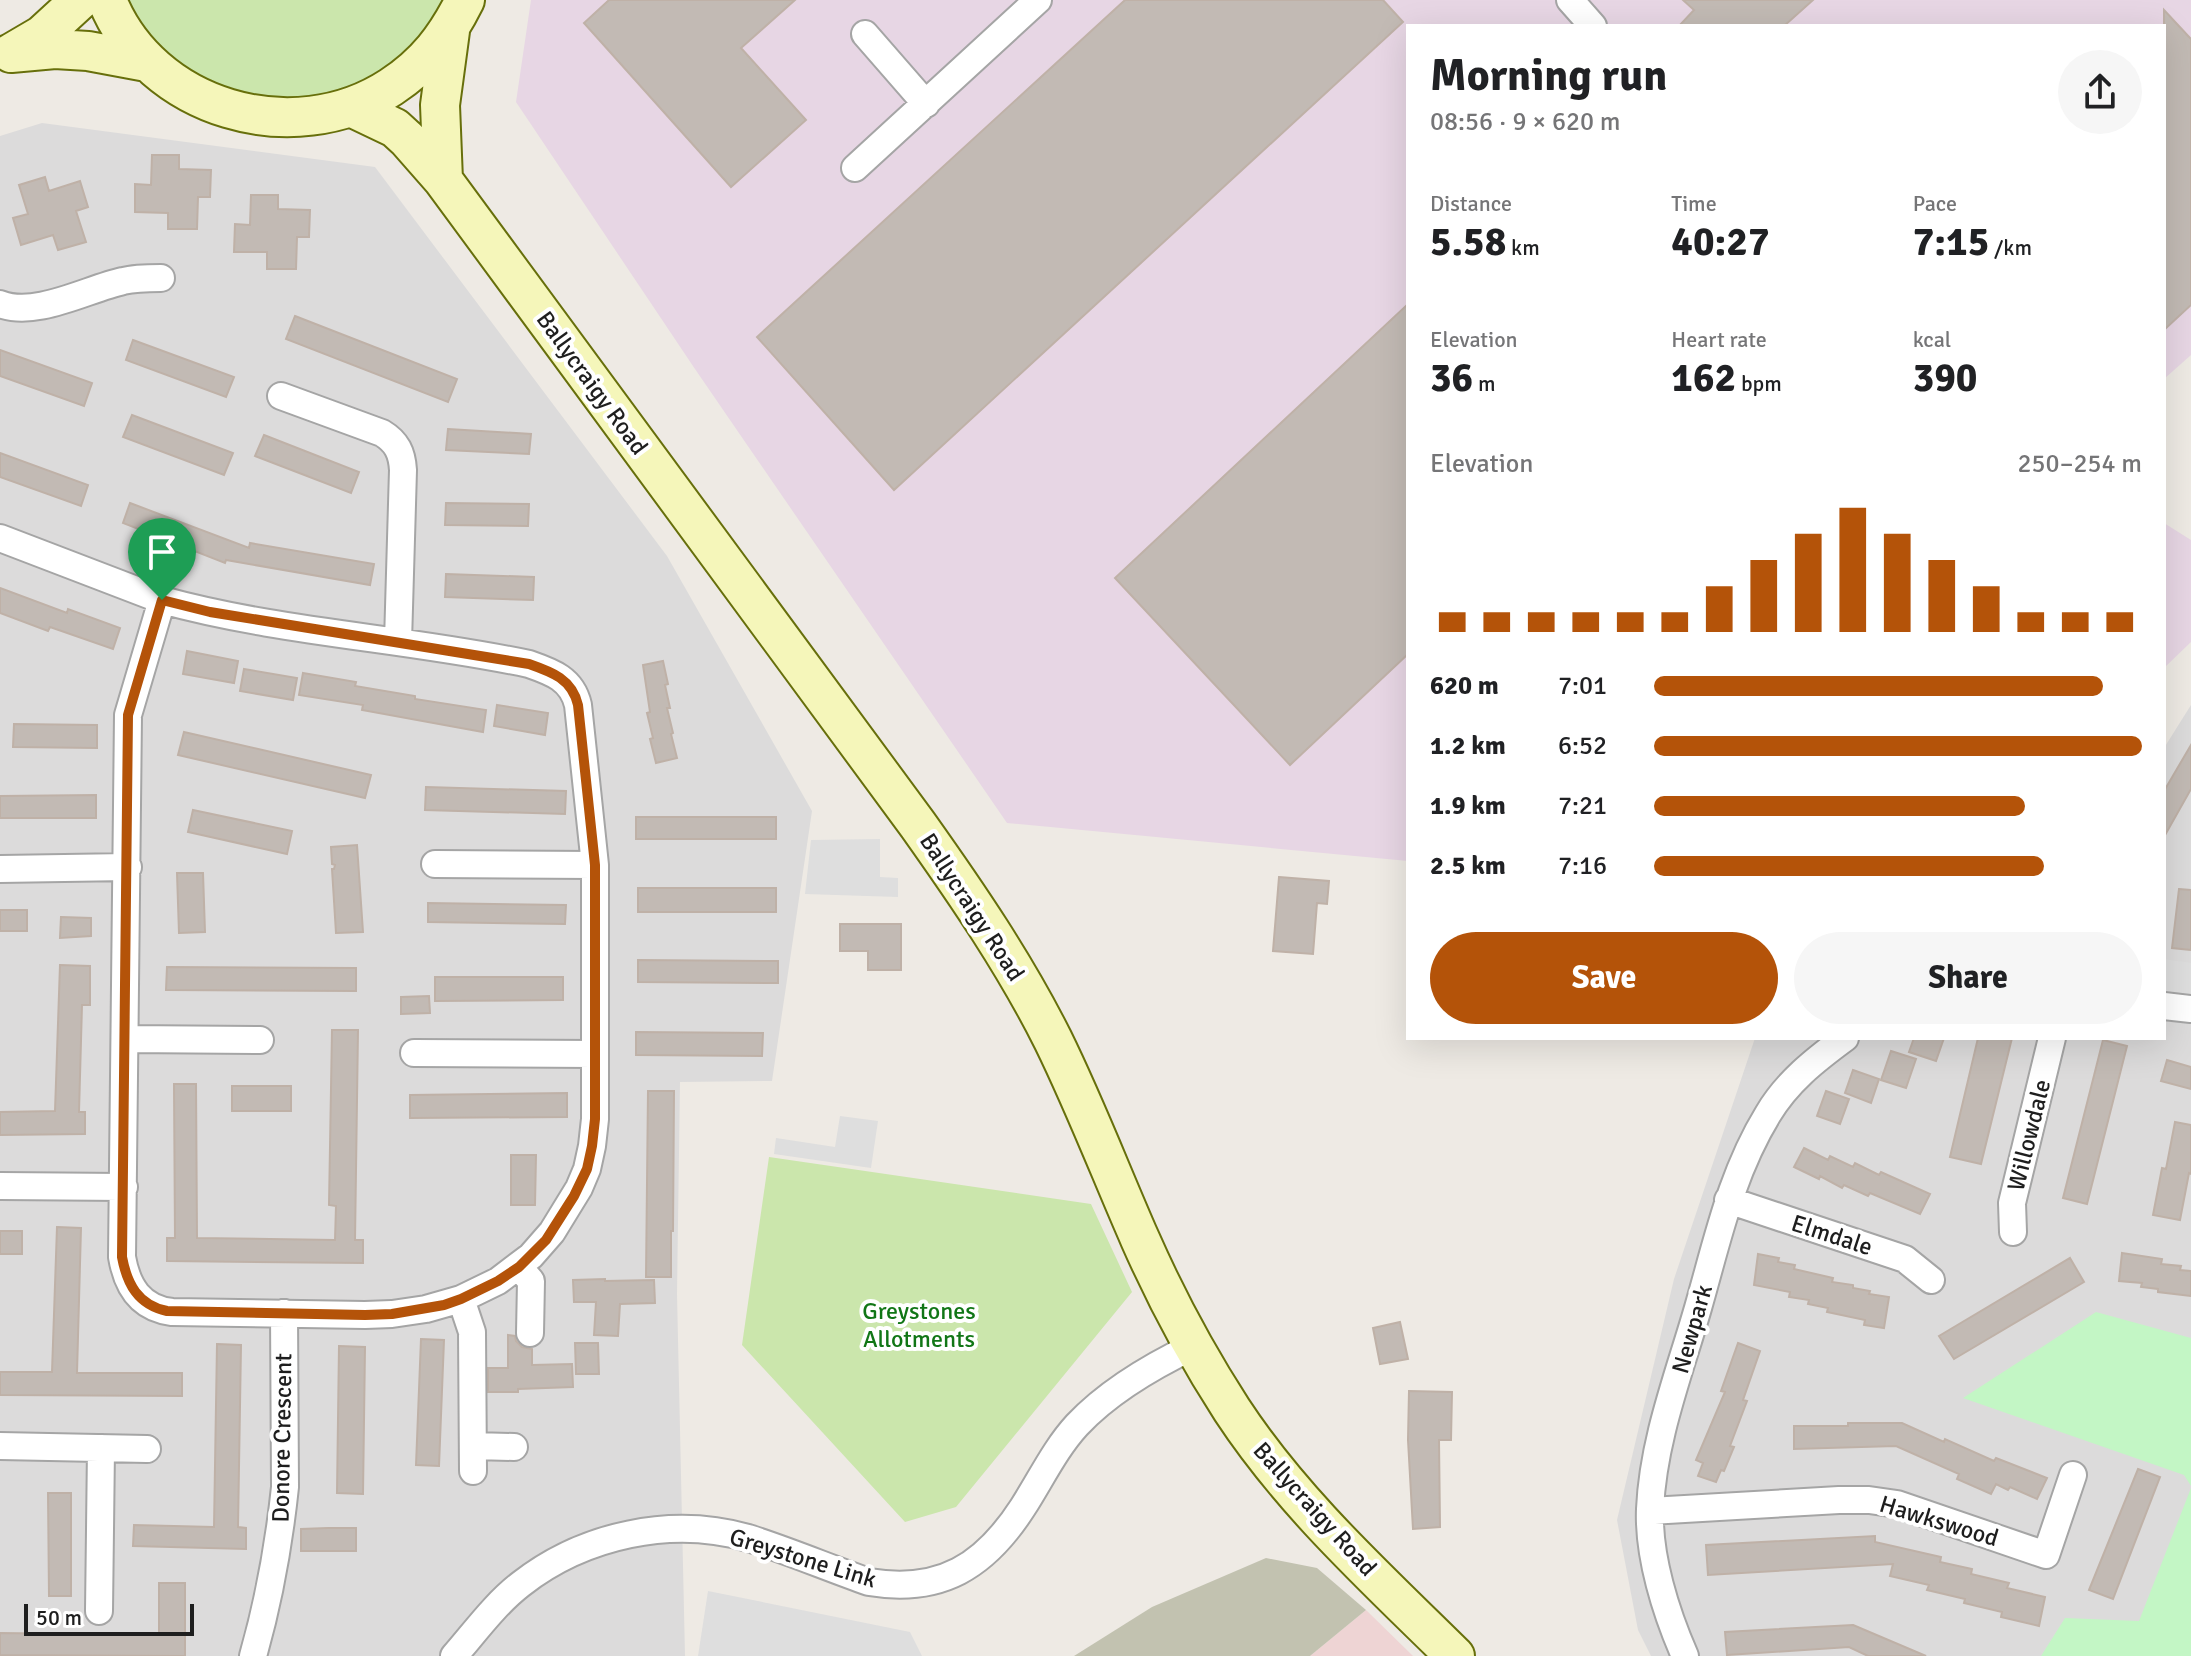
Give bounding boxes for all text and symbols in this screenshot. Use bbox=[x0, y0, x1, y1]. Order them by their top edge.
text: Morning run bbox=[1430, 49, 1667, 103]
button: share bbox=[2058, 50, 2142, 134]
text: 08:56 · 9 × 620 m bbox=[1430, 106, 1621, 138]
text: Distance bbox=[1430, 190, 1512, 217]
text: Time bbox=[1671, 190, 1717, 217]
text: Pace bbox=[1913, 190, 1957, 217]
text: 5.58 bbox=[1430, 217, 1506, 267]
text: 40:27 bbox=[1671, 217, 1770, 267]
text: 7:15 bbox=[1913, 217, 1989, 267]
text: km bbox=[1506, 234, 1540, 261]
text: /km bbox=[1989, 234, 2032, 261]
street label: Ballycraigy Road bbox=[530, 305, 654, 461]
text: Elevation bbox=[1430, 326, 1518, 353]
text: Heart rate bbox=[1671, 326, 1767, 353]
text: kcal bbox=[1913, 326, 1951, 353]
text: 36 bbox=[1430, 353, 1473, 403]
text: 162 bbox=[1671, 353, 1736, 403]
text: 390 bbox=[1913, 353, 1977, 403]
text: m bbox=[1473, 370, 1496, 397]
text: bpm bbox=[1736, 370, 1782, 397]
text: Elevation bbox=[1430, 448, 1534, 480]
text: 250–254 m bbox=[2018, 448, 2142, 480]
pin bbox=[128, 518, 196, 600]
icon: arrive bbox=[140, 530, 184, 574]
text: 620 m bbox=[1430, 670, 1499, 702]
text: 7:01 bbox=[1558, 670, 1607, 702]
text: 1.2 km bbox=[1430, 730, 1506, 762]
text: 6:52 bbox=[1558, 730, 1607, 762]
text: 1.9 km bbox=[1430, 790, 1506, 822]
text: 7:21 bbox=[1558, 790, 1607, 822]
street label: Ballycraigy Road bbox=[913, 827, 1031, 987]
text: 2.5 km bbox=[1430, 850, 1506, 882]
text: 7:16 bbox=[1558, 850, 1607, 882]
button: Save bbox=[1430, 932, 1778, 1024]
button: Share bbox=[1794, 932, 2142, 1024]
street label: Willowdale bbox=[2001, 1076, 2057, 1194]
street label: Elmdale bbox=[1788, 1208, 1876, 1262]
street label: Newpark bbox=[1665, 1281, 1719, 1377]
park label: Greystones Allotments bbox=[862, 1296, 976, 1354]
street label: Donore Crescent bbox=[266, 1353, 298, 1523]
street label: Ballycraigy Road bbox=[1247, 1436, 1383, 1582]
street label: Hawkswood bbox=[1876, 1489, 2002, 1553]
street label: Greystone Link bbox=[726, 1521, 880, 1595]
scale bar bbox=[24, 1600, 194, 1636]
text: 50 m bbox=[36, 1604, 82, 1631]

